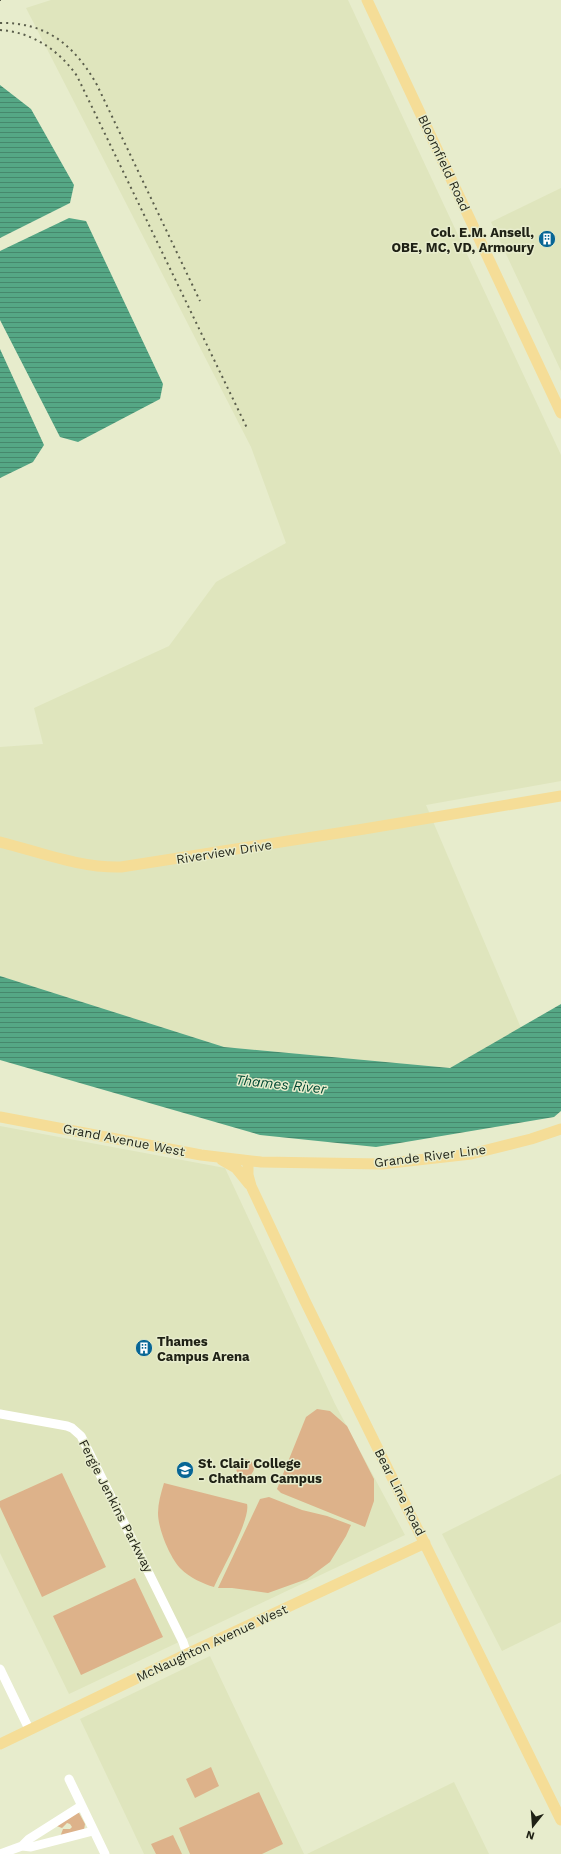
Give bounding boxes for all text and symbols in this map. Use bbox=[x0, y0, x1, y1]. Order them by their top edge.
street label: Bloomfield Road bbox=[415, 112, 473, 214]
place label: Col. E.M. Ansell, OBE, MC, VD, Armoury bbox=[392, 225, 535, 255]
building icon: Col. E.M. Ansell, OBE, MC, VD, Armoury bbox=[537, 229, 557, 249]
street label: Riverview Drive bbox=[175, 837, 273, 867]
water label: Thames River bbox=[235, 1071, 328, 1097]
street label: Grand Avenue West bbox=[62, 1121, 187, 1159]
street label: Grande River Line bbox=[373, 1142, 487, 1170]
place label: Thames Campus Arena bbox=[157, 1334, 250, 1364]
building icon: Thames Campus Arena bbox=[134, 1338, 154, 1358]
street label: Fergie Jenkins Parkway bbox=[76, 1437, 156, 1575]
street label: Bear Line Road bbox=[372, 1446, 428, 1538]
place label: St. Clair College - Chatham Campus bbox=[198, 1456, 322, 1486]
school or university icon: St. Clair College - Chatham Campus bbox=[175, 1460, 195, 1480]
street label: McNaughton Avenue West bbox=[134, 1601, 291, 1685]
north arrow bbox=[513, 1806, 553, 1846]
text: N bbox=[524, 1828, 536, 1842]

